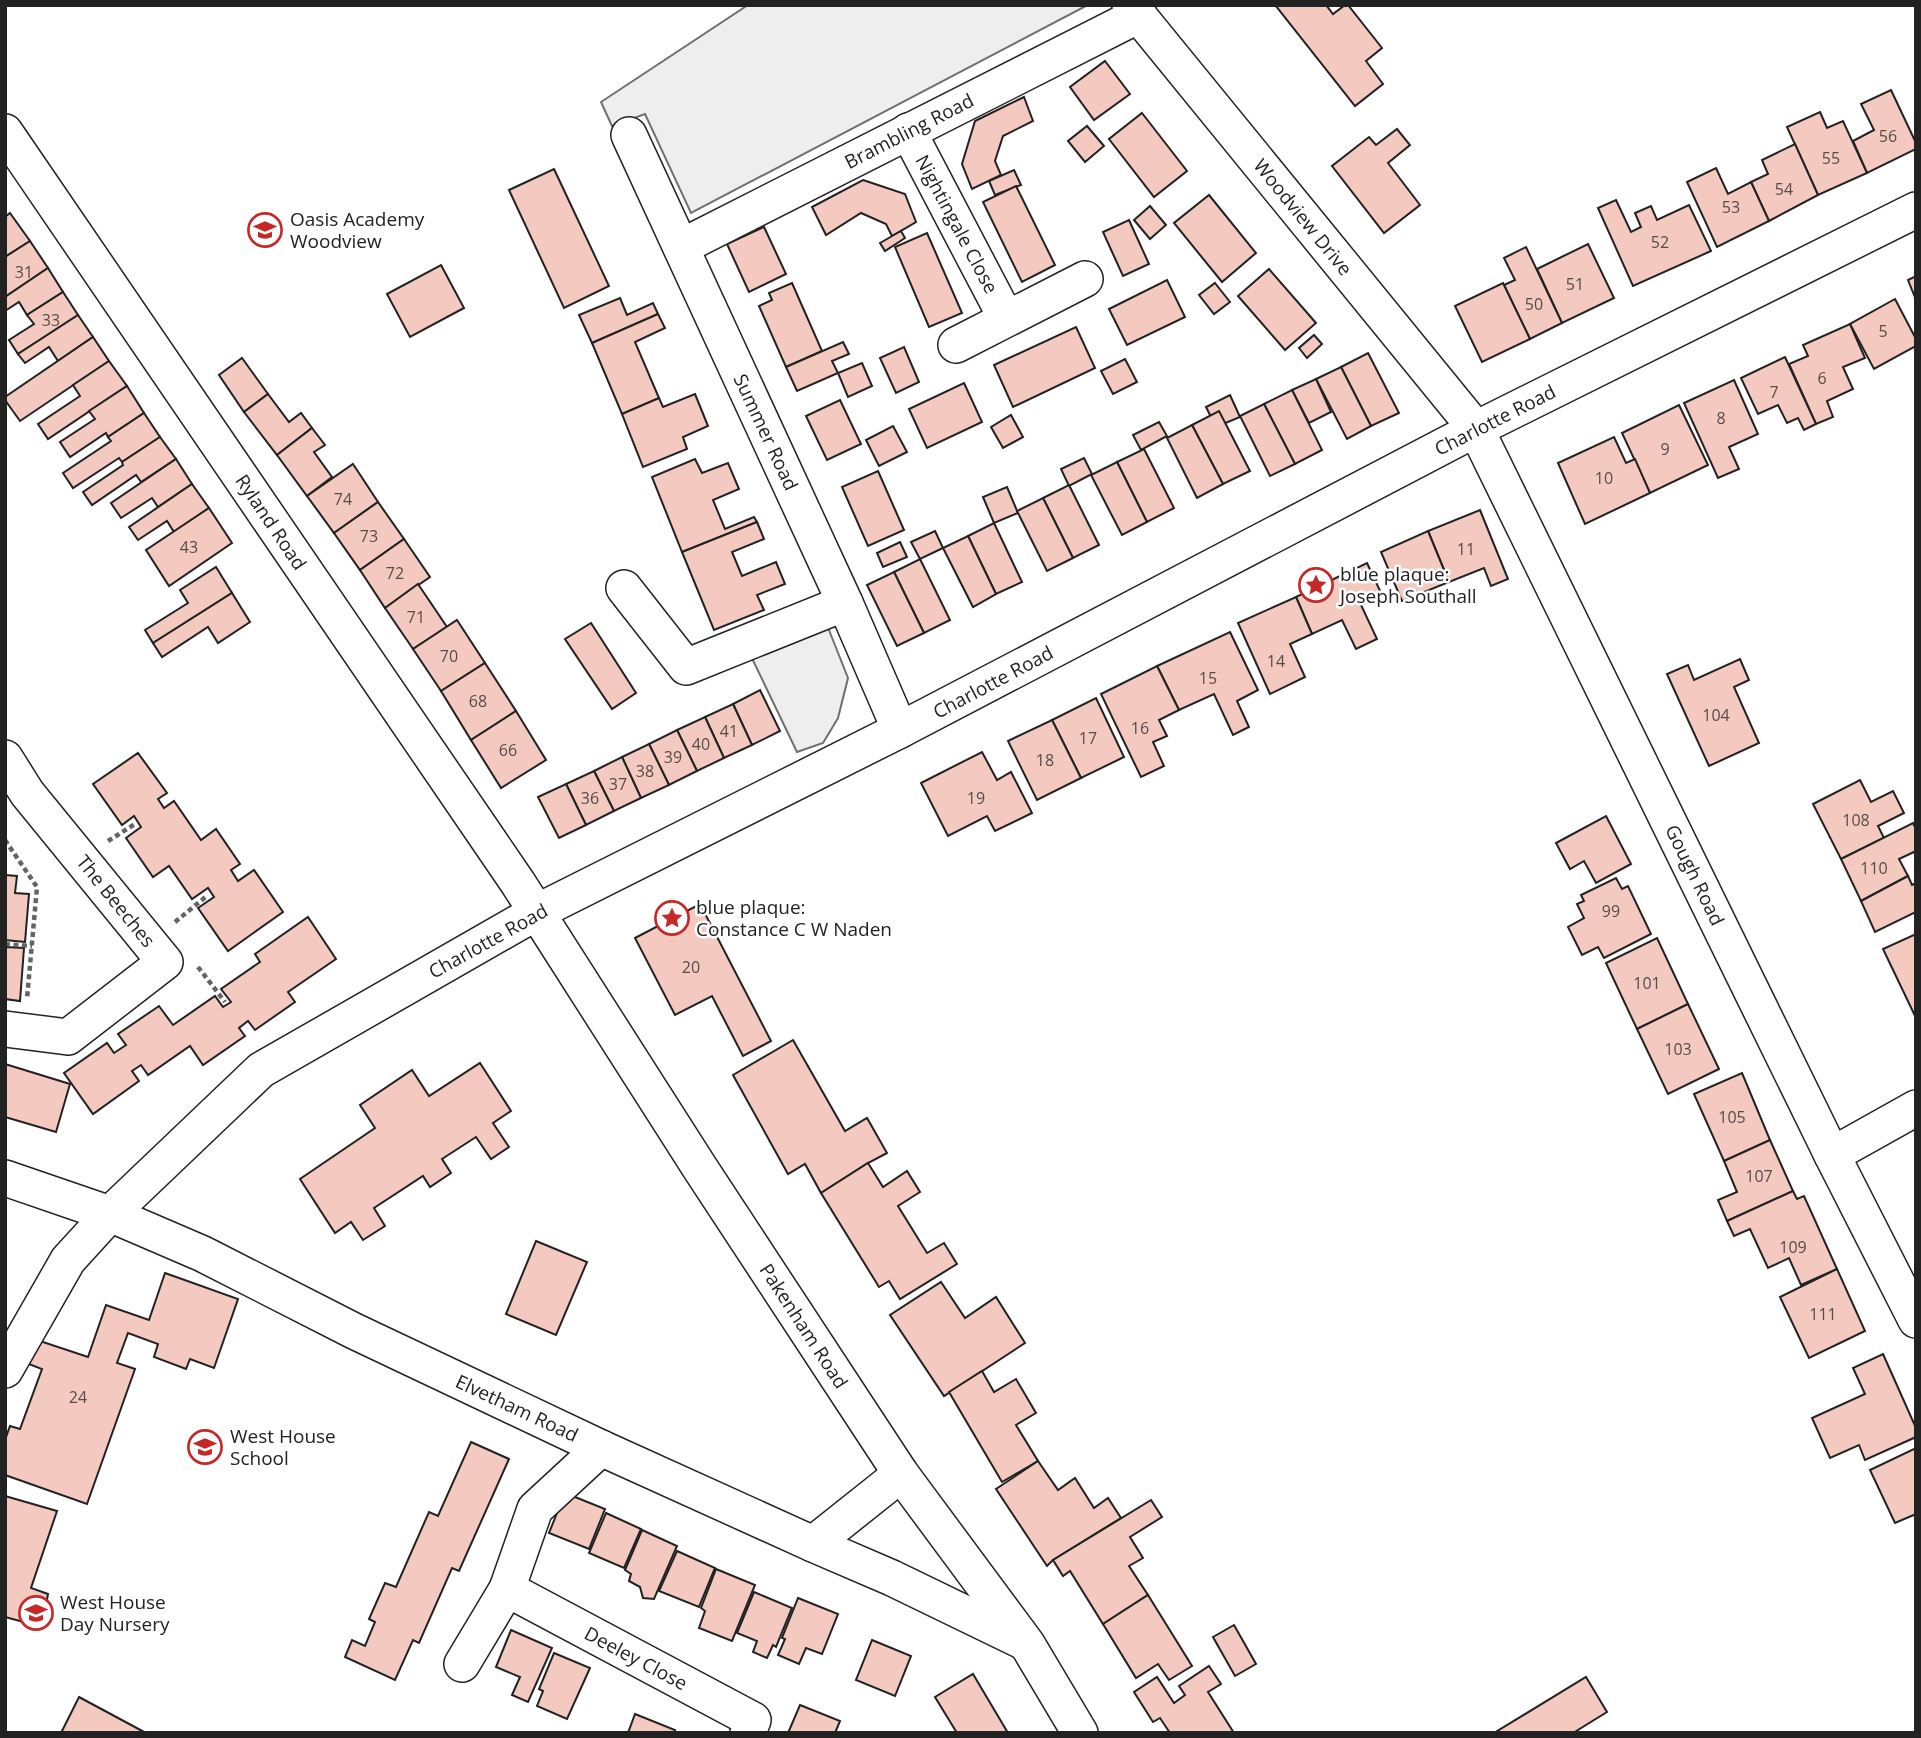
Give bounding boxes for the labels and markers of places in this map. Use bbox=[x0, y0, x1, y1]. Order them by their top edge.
place label: Oasis Academy Woodview bbox=[290, 206, 425, 254]
school or university icon: Oasis Academy Woodview bbox=[246, 211, 284, 249]
place label: blue plaque: Joseph Southall bbox=[1338, 561, 1477, 609]
place icon: blue plaque: Joseph Southall bbox=[1297, 566, 1335, 604]
place label: blue plaque: Constance C W Naden bbox=[696, 894, 892, 942]
place icon: blue plaque: Constance C W Naden bbox=[653, 899, 691, 937]
place label: West House School bbox=[230, 1423, 336, 1471]
school or university icon: West House School bbox=[186, 1428, 224, 1466]
place label: West House Day Nursery bbox=[60, 1589, 170, 1637]
school or university icon: West House Day Nursery bbox=[17, 1594, 55, 1632]

